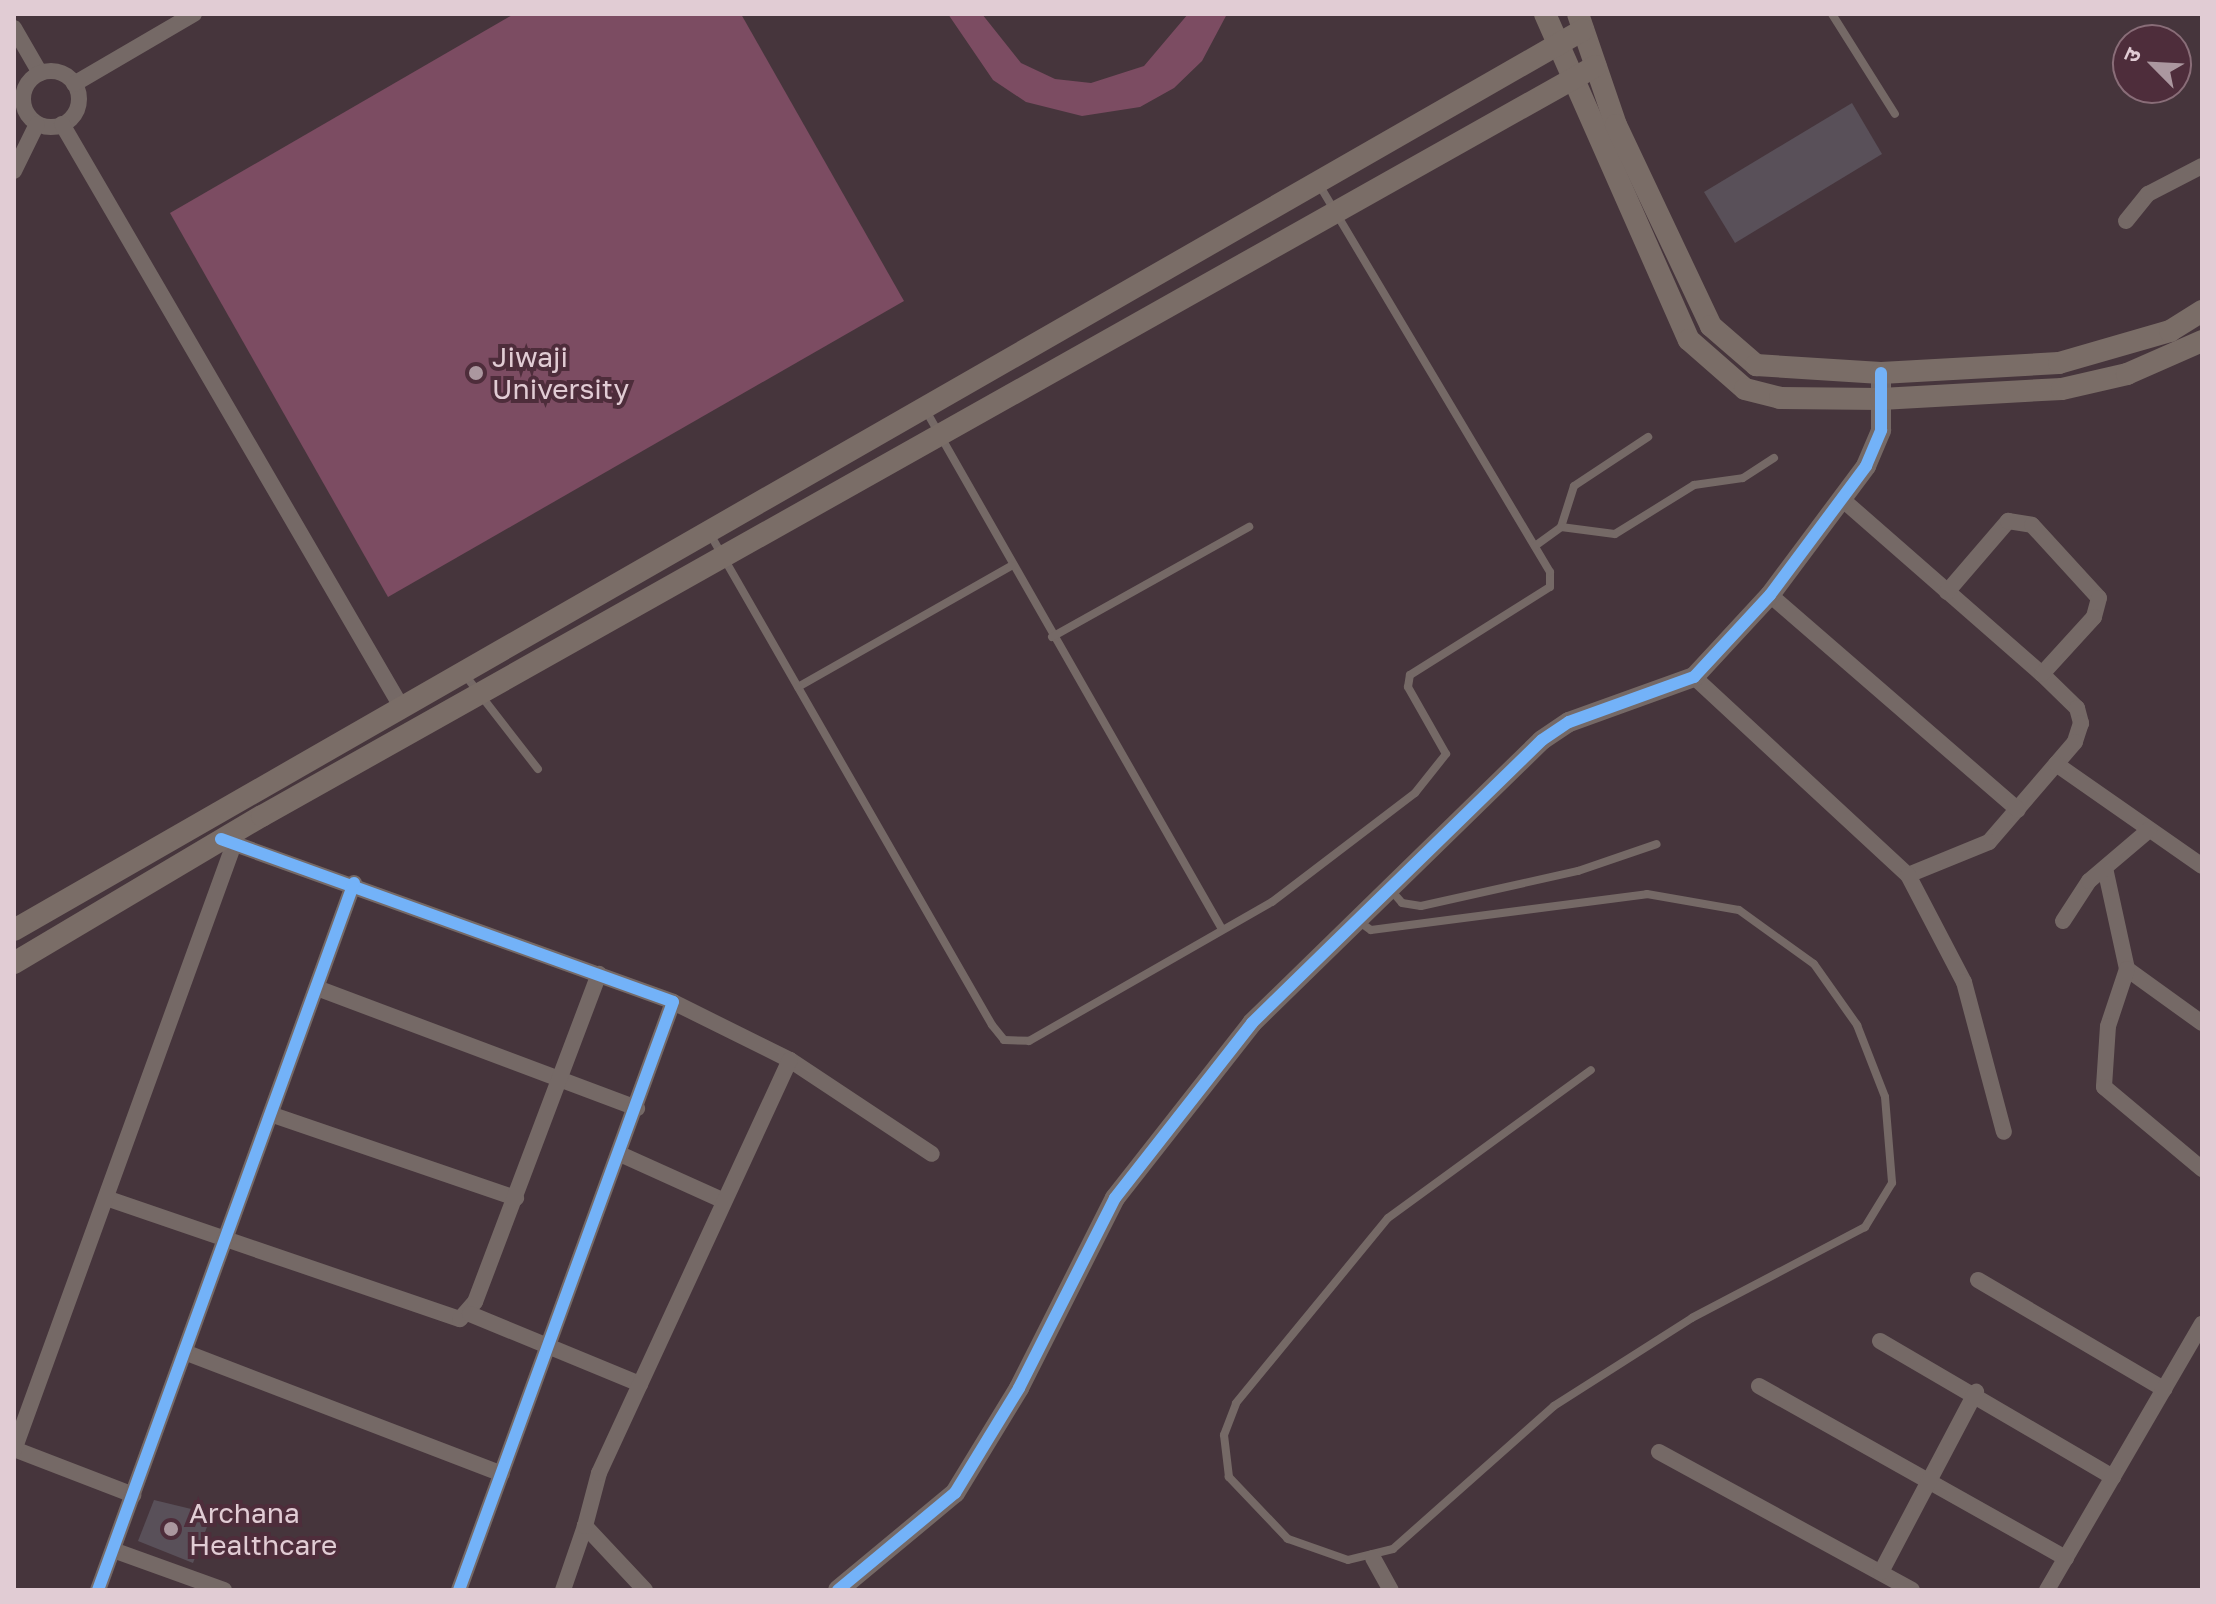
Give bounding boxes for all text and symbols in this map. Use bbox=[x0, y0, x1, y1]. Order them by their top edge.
north arrow bbox=[2112, 24, 2192, 104]
text: उ bbox=[2116, 43, 2146, 66]
place label: Jiwaji University bbox=[492, 340, 629, 406]
marker: Jiwaji University bbox=[467, 364, 485, 382]
place label: Archana Healthcare bbox=[189, 1496, 337, 1562]
marker: Archana Healthcare bbox=[160, 1518, 182, 1540]

